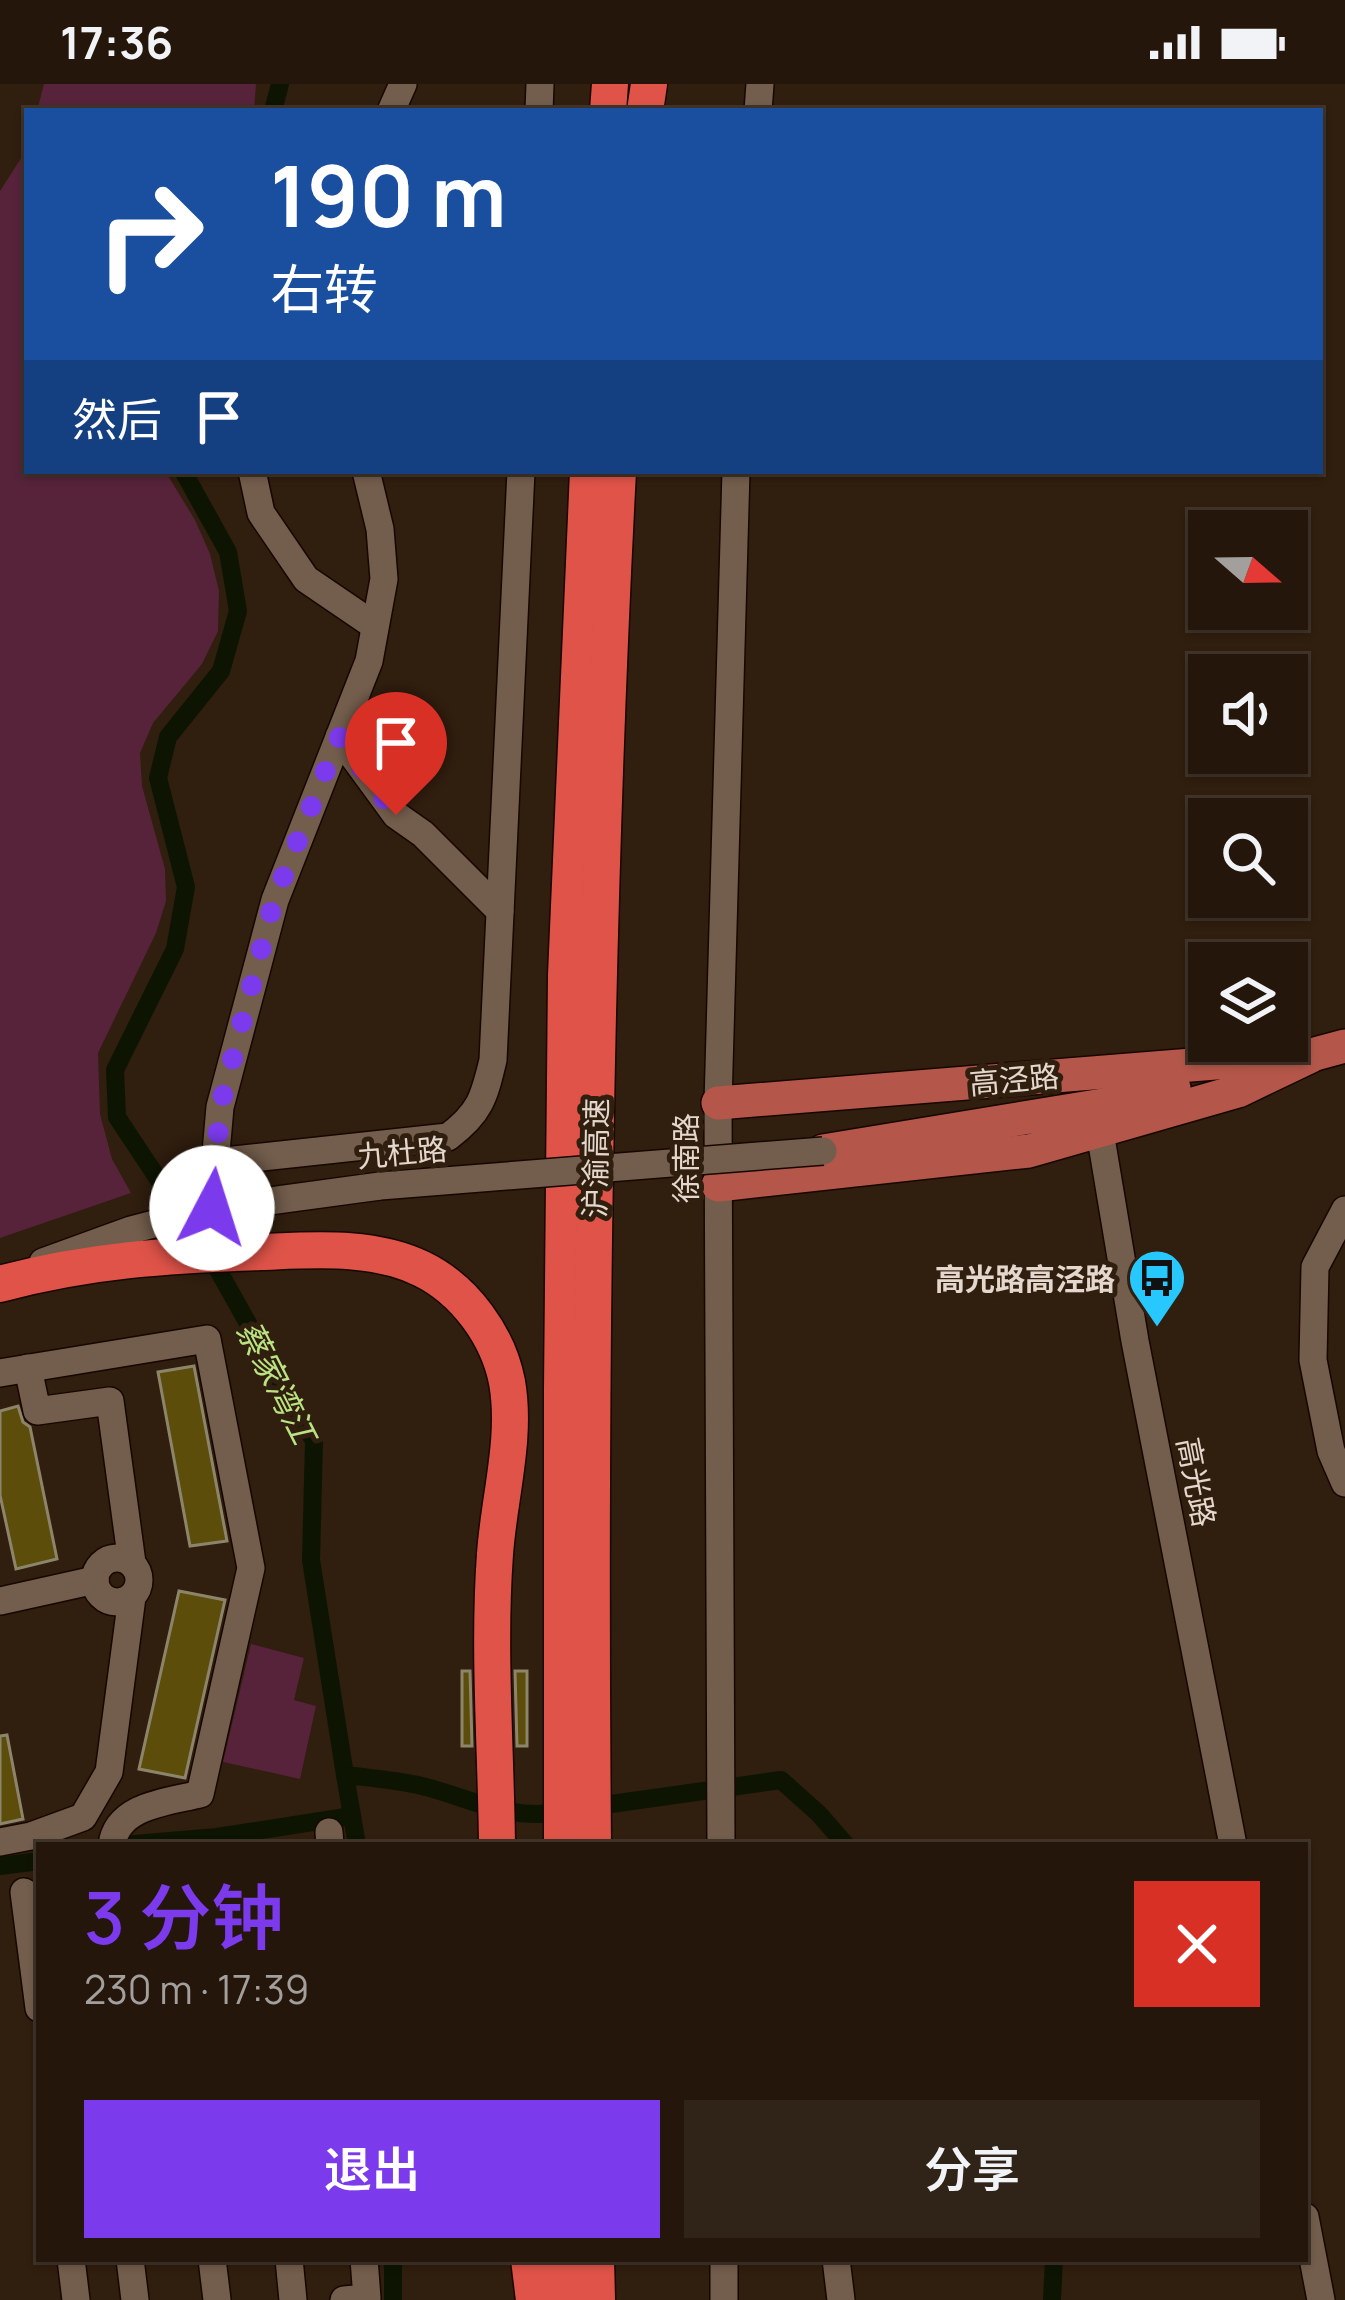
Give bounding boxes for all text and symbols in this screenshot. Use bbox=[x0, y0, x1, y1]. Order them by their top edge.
text: 17:36 bbox=[60, 11, 173, 73]
text: 190 m bbox=[270, 137, 507, 252]
icon: right bbox=[72, 156, 228, 312]
text: 右转 bbox=[270, 251, 378, 325]
icon: arrive bbox=[186, 384, 252, 450]
text: 然后 bbox=[72, 388, 162, 450]
north arrow bbox=[1188, 510, 1308, 630]
map controls bbox=[1188, 510, 1308, 1062]
button: sound bbox=[1188, 654, 1308, 774]
pin bbox=[345, 692, 447, 815]
icon: arrive bbox=[363, 710, 429, 776]
button: search bbox=[1188, 798, 1308, 918]
button: layers bbox=[1188, 942, 1308, 1062]
street label: 高泾路 bbox=[967, 1055, 1061, 1103]
street label: 沪渝高速 bbox=[573, 1098, 617, 1218]
street label: 徐南路 bbox=[665, 1113, 706, 1203]
street label: 九杜路 bbox=[355, 1128, 449, 1176]
position arrow bbox=[149, 1145, 275, 1271]
bus stop icon: 高光路高泾路 bbox=[1126, 1247, 1188, 1329]
place label: 高光路高泾路 bbox=[935, 1258, 1115, 1299]
water label: 蔡家湾江 bbox=[227, 1313, 328, 1454]
street label: 高光路 bbox=[1168, 1434, 1226, 1530]
text: 3 分钟 bbox=[84, 1867, 284, 1966]
button: close bbox=[1134, 1881, 1260, 2007]
text: 230 m · 17:39 bbox=[84, 1962, 309, 2016]
button: 退出 bbox=[84, 2100, 660, 2238]
button: 分享 bbox=[684, 2100, 1260, 2238]

